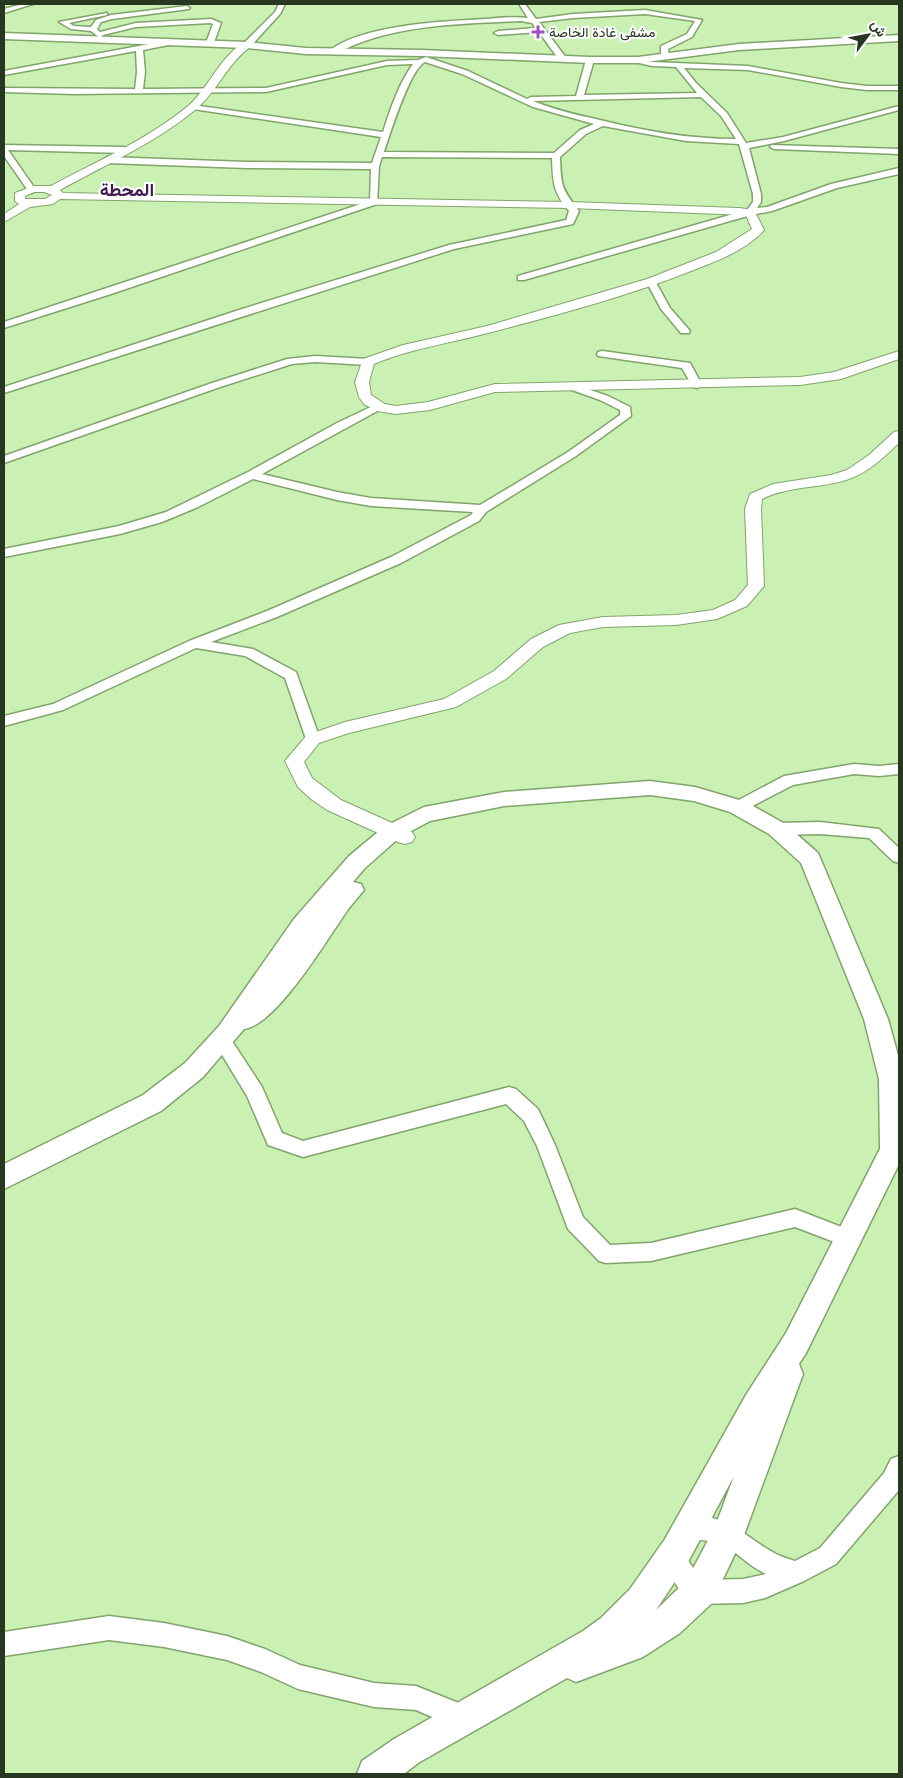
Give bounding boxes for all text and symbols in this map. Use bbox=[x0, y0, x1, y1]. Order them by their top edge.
north arrow bbox=[843, 10, 893, 60]
text: ش bbox=[866, 16, 892, 41]
place label: مشفى غادة الخاصة bbox=[549, 22, 655, 42]
marker: مشفى غادة الخاصة bbox=[531, 25, 545, 39]
district label: المحطة bbox=[100, 177, 154, 202]

